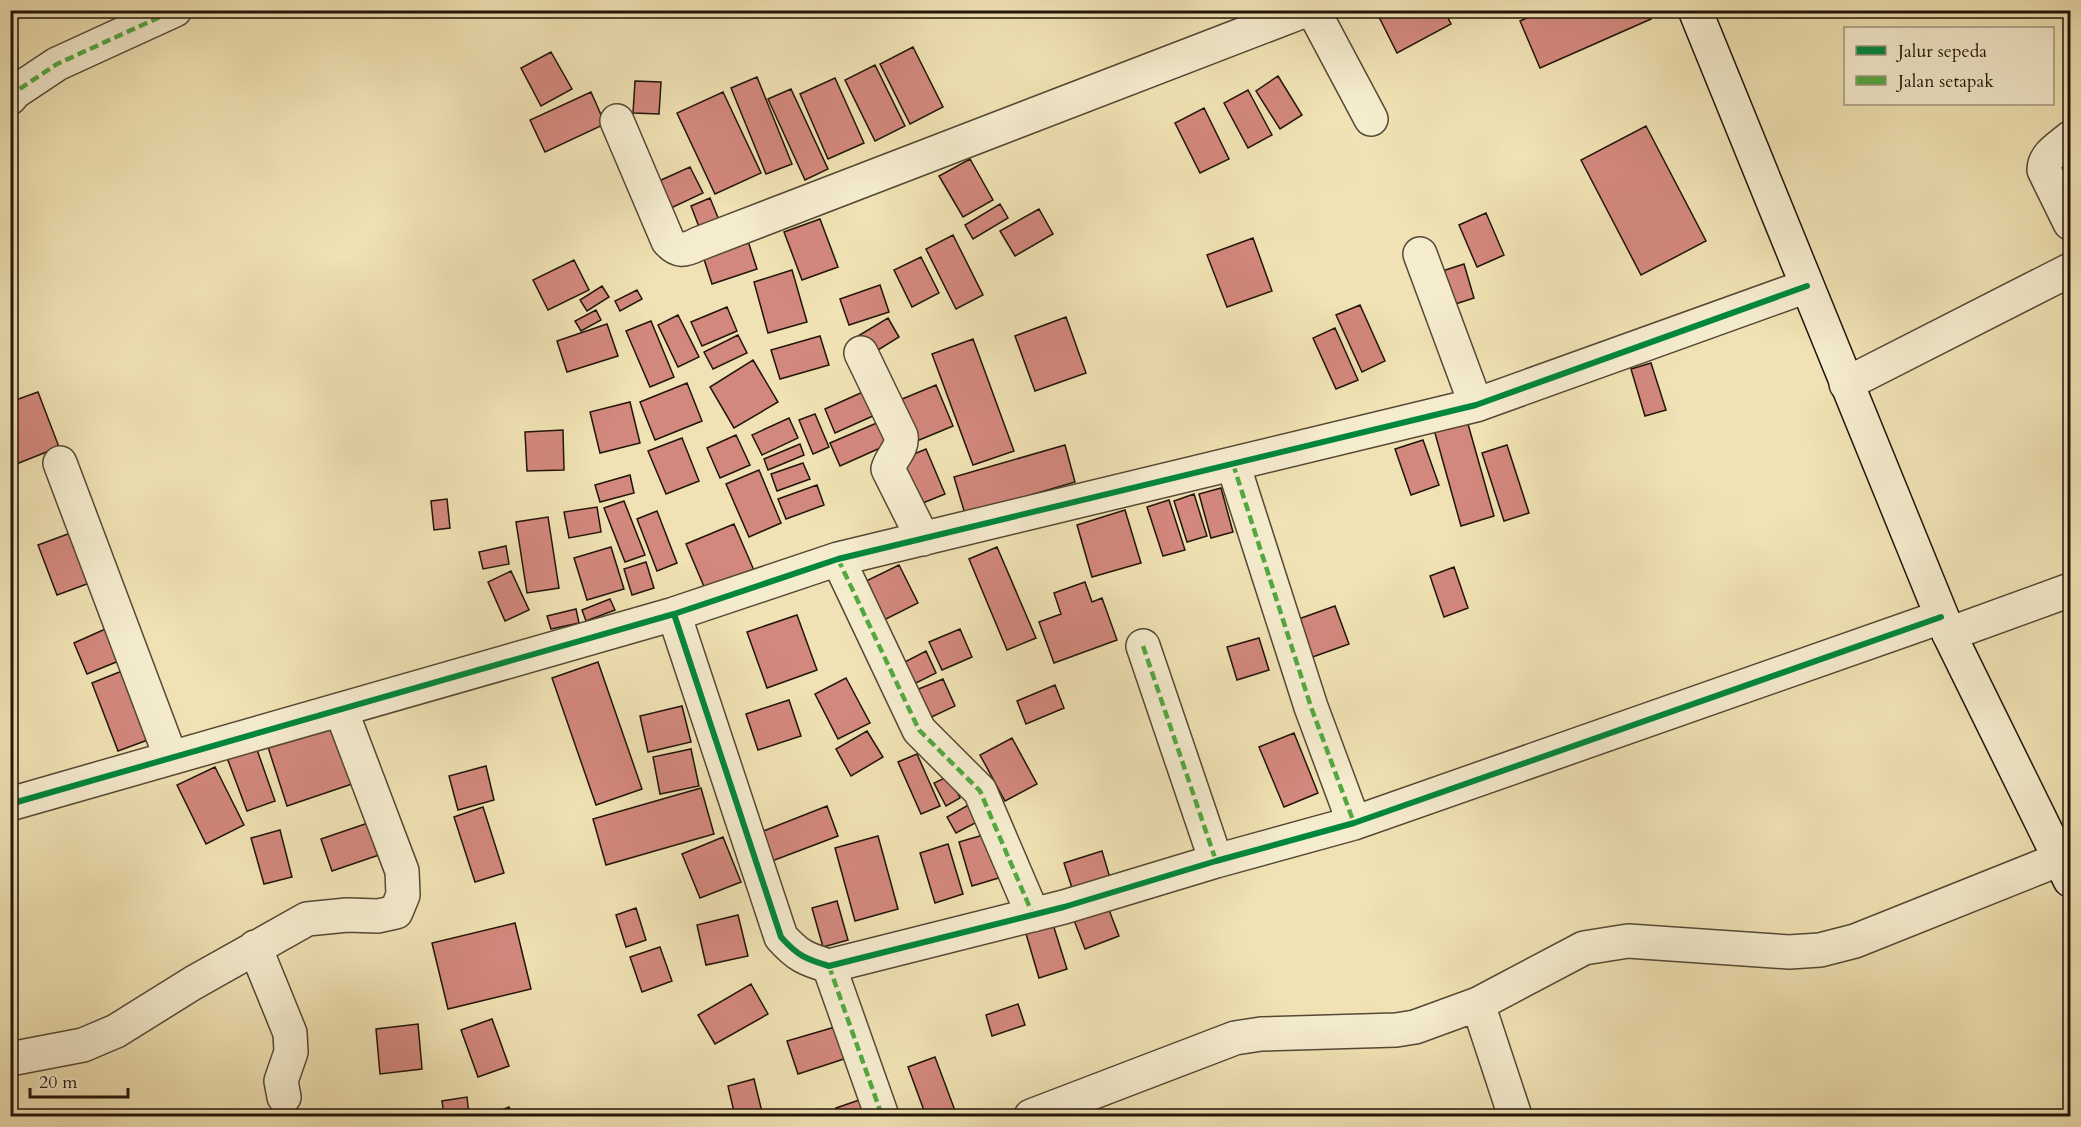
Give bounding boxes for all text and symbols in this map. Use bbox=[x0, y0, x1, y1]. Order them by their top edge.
legend bbox=[1844, 27, 2054, 105]
text: Jalur sepeda bbox=[1895, 39, 1987, 64]
text: Jalan setapak bbox=[1895, 69, 1994, 94]
scale bar bbox=[30, 1061, 128, 1099]
text: 20 m bbox=[39, 1070, 78, 1095]

